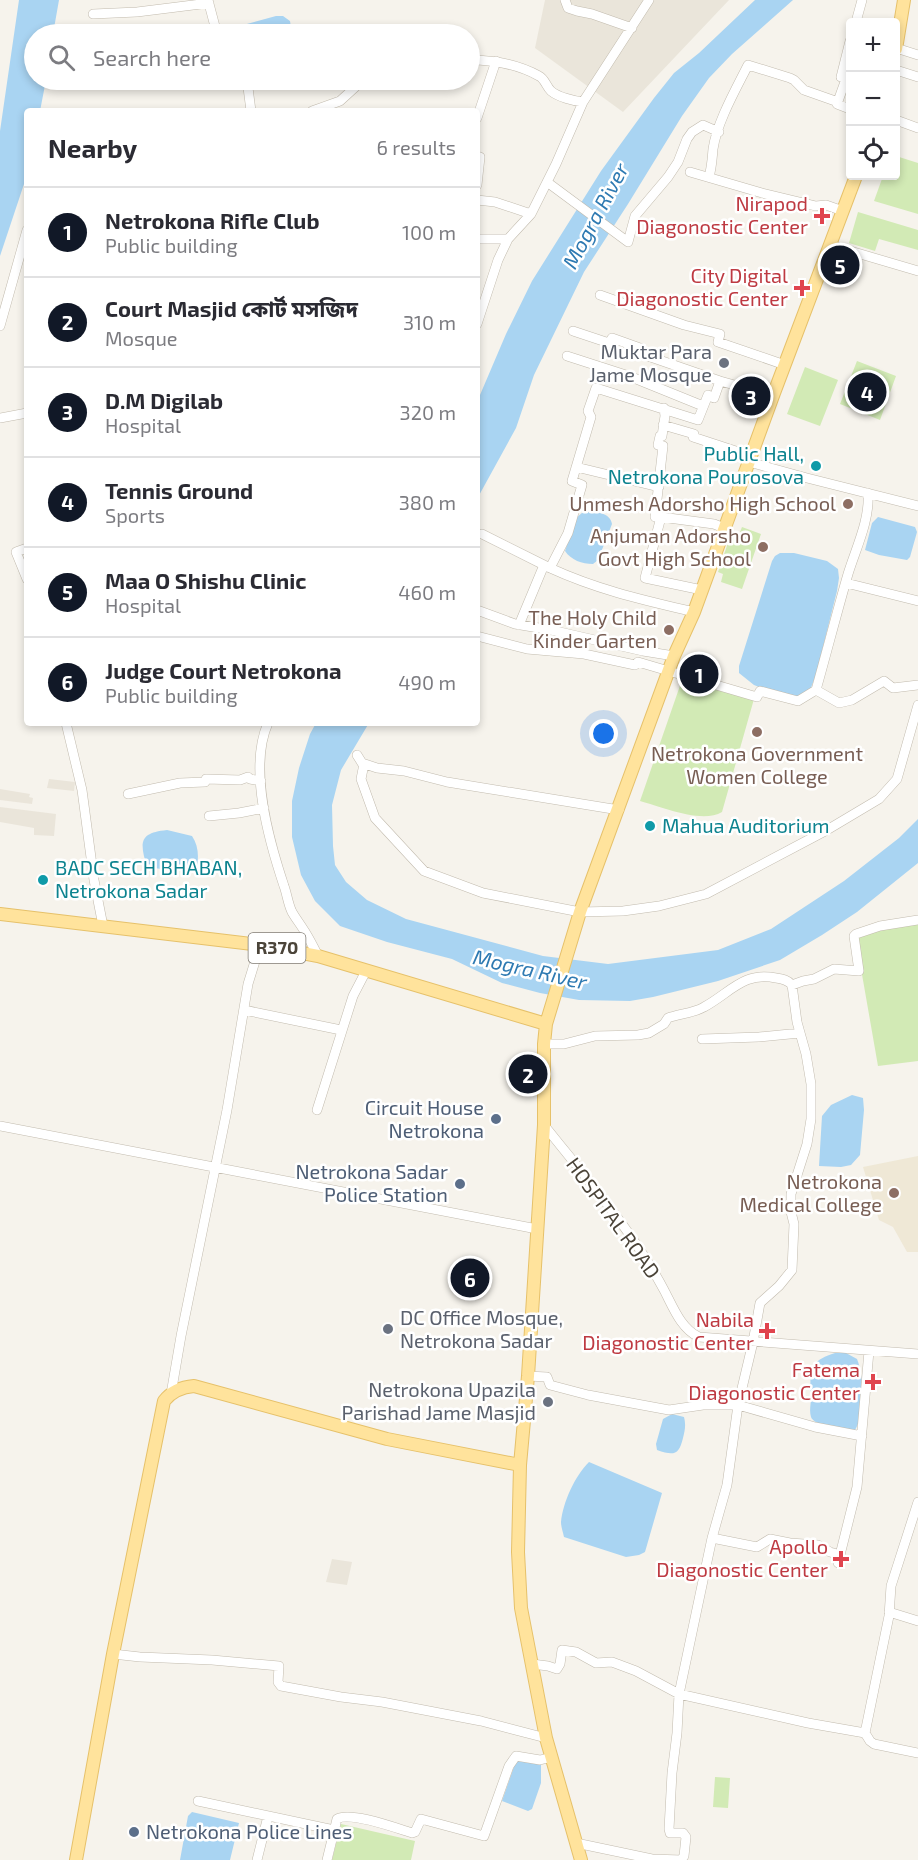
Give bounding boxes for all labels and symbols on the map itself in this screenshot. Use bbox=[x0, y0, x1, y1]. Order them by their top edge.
water label: Mogra River bbox=[556, 158, 633, 272]
place label: Nirapod Diagonostic Center bbox=[636, 191, 808, 238]
marker: Nirapod Diagonostic Center bbox=[813, 207, 831, 225]
pin: 5 bbox=[820, 242, 860, 288]
place label: City Digital Diagonostic Center bbox=[616, 263, 788, 310]
marker: City Digital Diagonostic Center bbox=[793, 279, 811, 297]
place label: Muktar Para Jame Mosque bbox=[589, 339, 712, 386]
marker: Muktar Para Jame Mosque bbox=[717, 356, 731, 370]
pin: 4 bbox=[848, 370, 886, 414]
pin: 3 bbox=[732, 374, 771, 418]
place label: Public Hall, Netrokona Pourosova bbox=[608, 441, 804, 488]
marker: Public Hall, Netrokona Pourosova bbox=[809, 459, 823, 473]
place label: Unmesh Adorsho High School bbox=[569, 491, 836, 515]
marker: Unmesh Adorsho High School bbox=[841, 497, 855, 511]
place label: Anjuman Adorsho Govt High School bbox=[590, 523, 751, 570]
marker: Anjuman Adorsho Govt High School bbox=[756, 540, 770, 554]
place label: The Holy Child Kinder Garten bbox=[528, 605, 657, 652]
marker: The Holy Child Kinder Garten bbox=[662, 623, 676, 637]
pin: 1 bbox=[680, 652, 718, 696]
your location bbox=[589, 719, 618, 748]
marker: Netrokona Government Women College bbox=[750, 725, 764, 739]
place label: Netrokona Government Women College bbox=[651, 741, 863, 788]
place label: Mahua Auditorium bbox=[662, 813, 830, 837]
marker: Mahua Auditorium bbox=[643, 819, 657, 833]
place label: BADC SECH BHABAN, Netrokona Sadar bbox=[55, 855, 242, 902]
marker: BADC SECH BHABAN, Netrokona Sadar bbox=[36, 873, 50, 887]
road number: R370 bbox=[248, 933, 306, 963]
water label: Mogra River bbox=[471, 943, 590, 994]
pin: 2 bbox=[508, 1052, 548, 1096]
place label: Circuit House Netrokona bbox=[365, 1095, 484, 1142]
marker: Circuit House Netrokona bbox=[489, 1112, 503, 1126]
street label: HOSPITAL ROAD bbox=[562, 1152, 666, 1283]
place label: Netrokona Sadar Police Station bbox=[295, 1159, 448, 1206]
place label: Netrokona Medical College bbox=[739, 1169, 882, 1216]
marker: Netrokona Sadar Police Station bbox=[453, 1177, 467, 1191]
marker: Netrokona Medical College bbox=[887, 1186, 901, 1200]
pin: 6 bbox=[450, 1256, 490, 1300]
place label: DC Office Mosque, Netrokona Sadar bbox=[400, 1305, 563, 1352]
place label: Nabila Diagonostic Center bbox=[582, 1307, 754, 1354]
marker: DC Office Mosque, Netrokona Sadar bbox=[381, 1322, 395, 1336]
marker: Nabila Diagonostic Center bbox=[758, 1322, 776, 1340]
place label: Fatema Diagonostic Center bbox=[688, 1357, 860, 1404]
marker: Fatema Diagonostic Center bbox=[864, 1373, 882, 1391]
place label: Netrokona Upazila Parishad Jame Masjid bbox=[341, 1377, 536, 1424]
marker: Netrokona Upazila Parishad Jame Masjid bbox=[541, 1395, 555, 1409]
place label: Apollo Diagonostic Center bbox=[656, 1534, 828, 1581]
marker: Apollo Diagonostic Center bbox=[832, 1550, 850, 1568]
place label: Netrokona Police Lines bbox=[146, 1819, 352, 1843]
marker: Netrokona Police Lines bbox=[127, 1825, 141, 1839]

